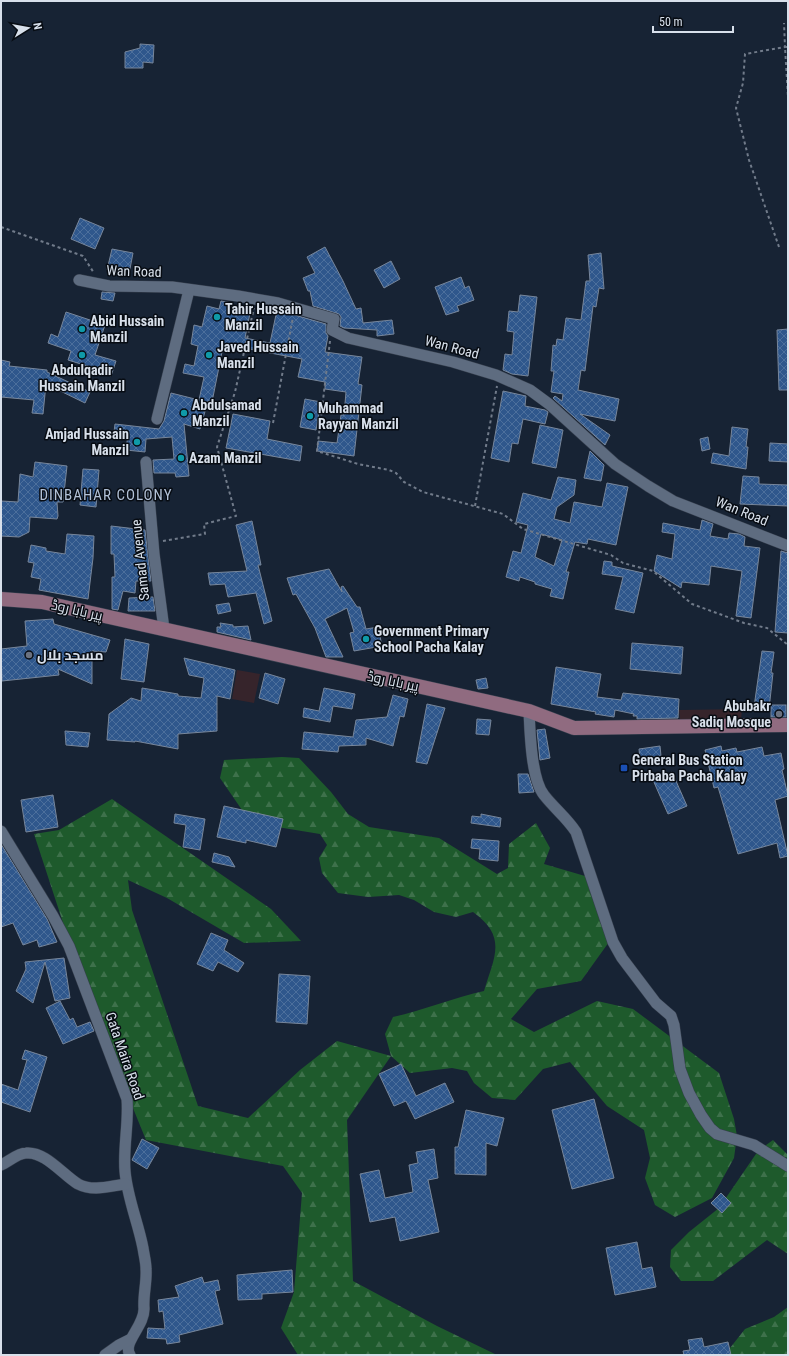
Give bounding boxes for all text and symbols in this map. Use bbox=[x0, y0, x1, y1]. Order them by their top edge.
north arrow bbox=[8, 8, 48, 48]
scale bar bbox=[653, 8, 733, 34]
text: 50 m bbox=[659, 15, 683, 29]
text: N bbox=[30, 22, 44, 31]
street label: Wan Road bbox=[106, 262, 162, 280]
place label: Tahir Hussain Manzil bbox=[225, 301, 302, 333]
marker: Tahir Hussain Manzil bbox=[212, 312, 222, 322]
place label: Abid Hussain Manzil bbox=[90, 313, 164, 345]
marker: Abid Hussain Manzil bbox=[77, 324, 87, 334]
street label: Wan Road bbox=[423, 332, 481, 362]
place label: Javed Hussain Manzil bbox=[217, 339, 299, 371]
marker: Abdulqadir Hussain Manzil bbox=[77, 350, 87, 360]
marker: Javed Hussain Manzil bbox=[204, 350, 214, 360]
place label: Abdulqadir Hussain Manzil bbox=[39, 362, 125, 394]
place label: Abdulsamad Manzil bbox=[192, 397, 262, 429]
place label: Muhammad Rayyan Manzil bbox=[318, 400, 399, 432]
marker: Abdulsamad Manzil bbox=[179, 408, 189, 418]
marker: Muhammad Rayyan Manzil bbox=[305, 411, 315, 421]
place label: Amjad Hussain Manzil bbox=[45, 426, 129, 458]
marker: Amjad Hussain Manzil bbox=[132, 437, 142, 447]
place label: Azam Manzil bbox=[189, 450, 261, 466]
marker: Azam Manzil bbox=[176, 453, 186, 463]
district label: DINBAHAR COLONY bbox=[39, 486, 173, 504]
street label: Wan Road bbox=[713, 493, 771, 529]
street label: Samad Avenue bbox=[128, 518, 152, 601]
street label: پیر بابا روڈ bbox=[49, 596, 105, 626]
place label: Government Primary School Pacha Kalay bbox=[374, 623, 490, 655]
marker: Government Primary School Pacha Kalay bbox=[361, 634, 371, 644]
place label: مسجد بلال bbox=[37, 647, 103, 664]
marker: مسجد بلال bbox=[24, 650, 34, 660]
street label: پیر بابا روڈ bbox=[365, 668, 420, 696]
place label: Abubakr Sadiq Mosque bbox=[692, 698, 771, 730]
marker: Abubakr Sadiq Mosque bbox=[774, 709, 784, 719]
place label: General Bus Station Pirbaba Pacha Kalay bbox=[632, 752, 747, 784]
marker: General Bus Station Pirbaba Pacha Kalay bbox=[619, 763, 629, 773]
street label: Gata Maira Road bbox=[103, 1010, 147, 1102]

